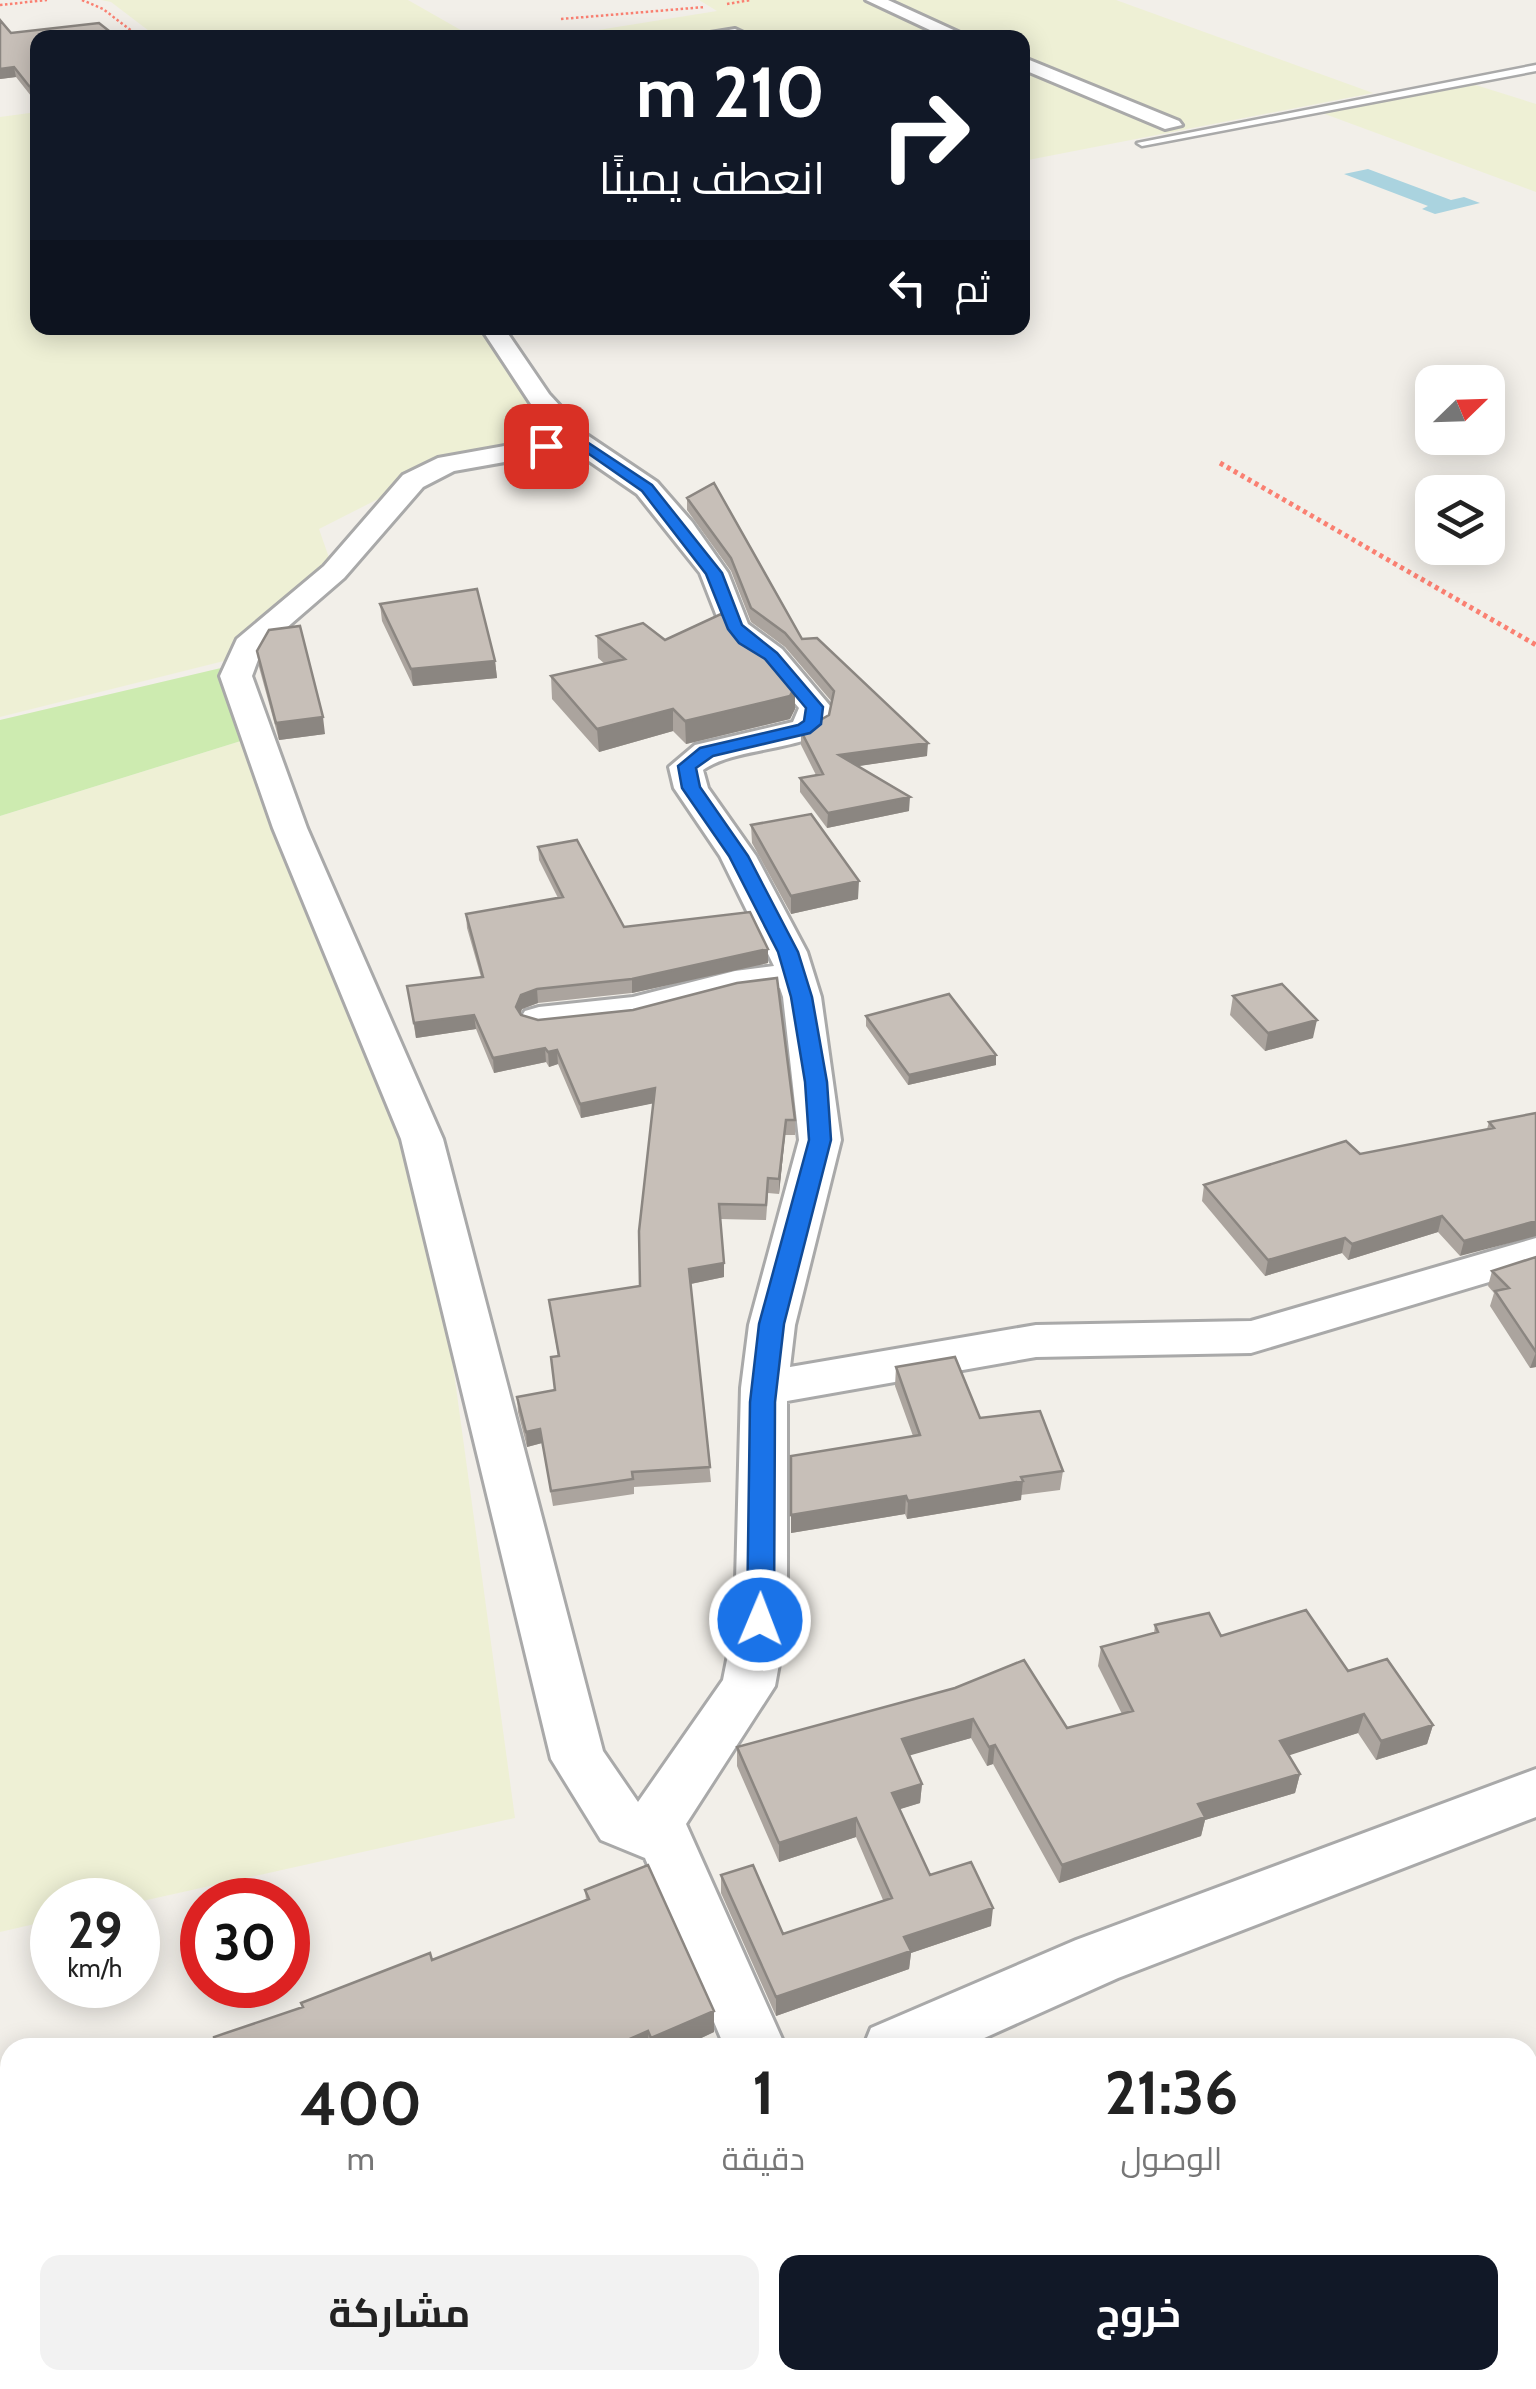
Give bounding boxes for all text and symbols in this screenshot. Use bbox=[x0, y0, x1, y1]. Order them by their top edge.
text: 210 m bbox=[636, 49, 825, 135]
icon: right bbox=[860, 70, 990, 200]
text: انعطف يمينًا bbox=[599, 151, 825, 205]
icon: left bbox=[880, 260, 935, 315]
text: ثم bbox=[955, 265, 990, 312]
north arrow bbox=[1415, 365, 1505, 455]
map controls bbox=[1415, 365, 1505, 565]
pin bbox=[504, 404, 589, 489]
icon: arrive bbox=[519, 419, 574, 474]
button: layers bbox=[1415, 475, 1505, 565]
position arrow bbox=[708, 1568, 812, 1672]
speed limit sign: 30 bbox=[180, 1878, 310, 2008]
text: 29 bbox=[68, 1900, 122, 1961]
text: km/h bbox=[68, 1953, 122, 1983]
text: 1 bbox=[752, 2056, 774, 2129]
text: 21:36 bbox=[1105, 2056, 1238, 2129]
text: 400 bbox=[300, 2067, 422, 2140]
text: m bbox=[347, 2139, 375, 2178]
text: دقيقة bbox=[722, 2139, 805, 2178]
text: الوصول bbox=[1121, 2139, 1222, 2178]
button: مشاركة bbox=[40, 2255, 759, 2370]
button: خروج bbox=[779, 2255, 1498, 2370]

